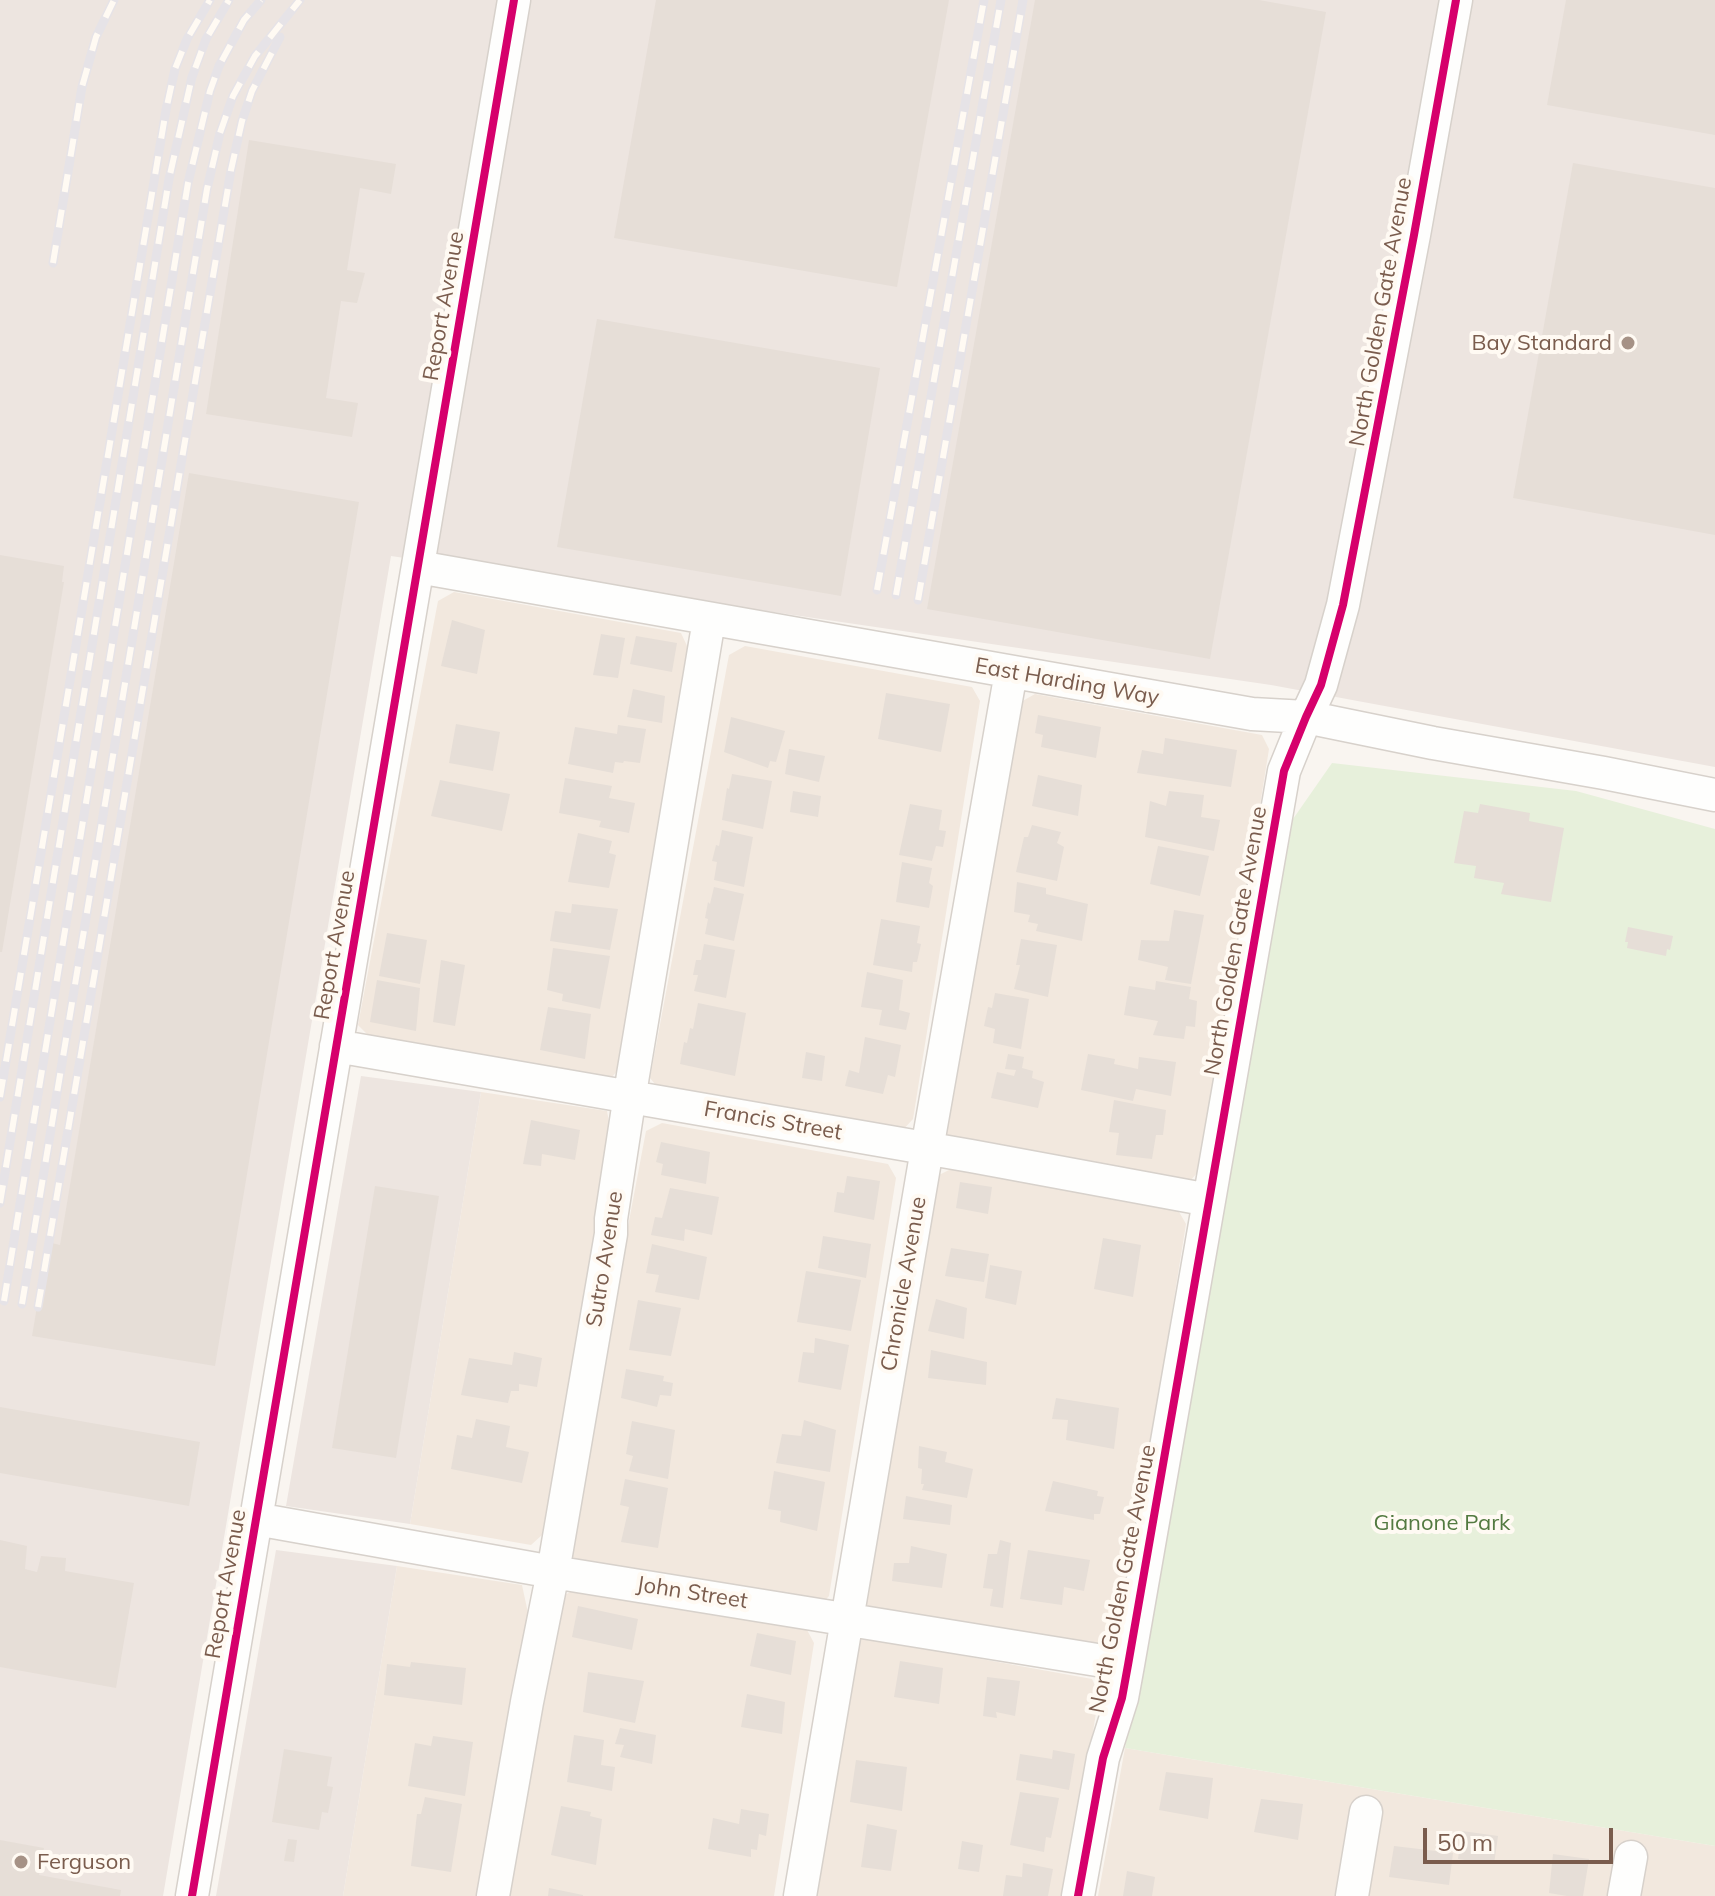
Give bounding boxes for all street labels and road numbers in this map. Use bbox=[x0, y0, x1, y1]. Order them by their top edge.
street label: North Golden Gate Avenue bbox=[1344, 175, 1418, 449]
street label: Report Avenue bbox=[418, 229, 470, 383]
street label: East Harding Way bbox=[973, 653, 1161, 711]
street label: North Golden Gate Avenue bbox=[1199, 804, 1273, 1078]
street label: Report Avenue bbox=[309, 868, 361, 1022]
street label: Francis Street bbox=[702, 1096, 844, 1146]
street label: Sutro Avenue bbox=[581, 1189, 629, 1329]
street label: Chronicle Avenue bbox=[876, 1195, 932, 1373]
street label: North Golden Gate Avenue bbox=[1084, 1443, 1162, 1715]
street label: Report Avenue bbox=[200, 1507, 252, 1661]
street label: John Street bbox=[635, 1571, 749, 1615]

